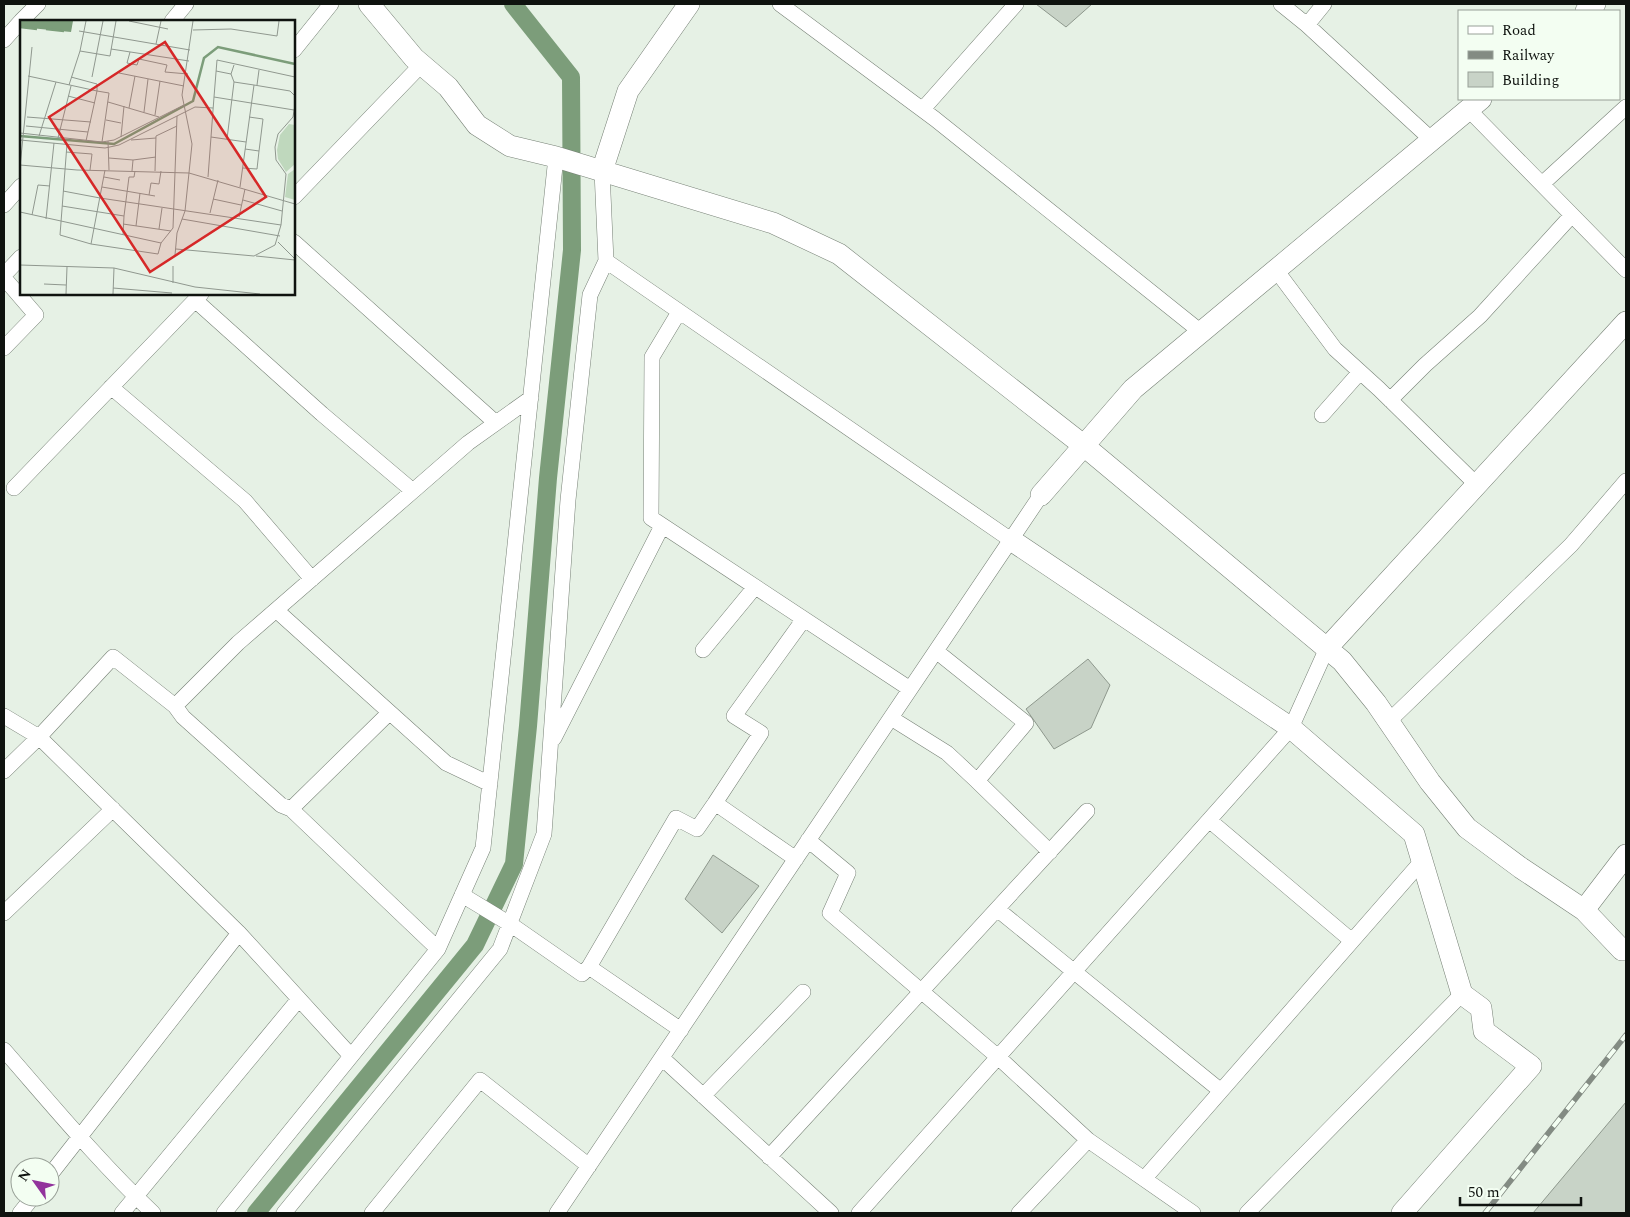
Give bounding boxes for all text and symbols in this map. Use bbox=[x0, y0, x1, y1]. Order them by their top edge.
legend bbox=[1458, 10, 1620, 100]
text: Road bbox=[1502, 19, 1536, 42]
inset map bbox=[20, 20, 295, 295]
text: Railway bbox=[1502, 44, 1555, 67]
text: Building bbox=[1502, 69, 1559, 92]
north arrow bbox=[10, 1157, 60, 1207]
text: N bbox=[13, 1165, 36, 1186]
scale bar bbox=[1460, 1174, 1581, 1206]
text: 50 m bbox=[1468, 1181, 1500, 1204]

